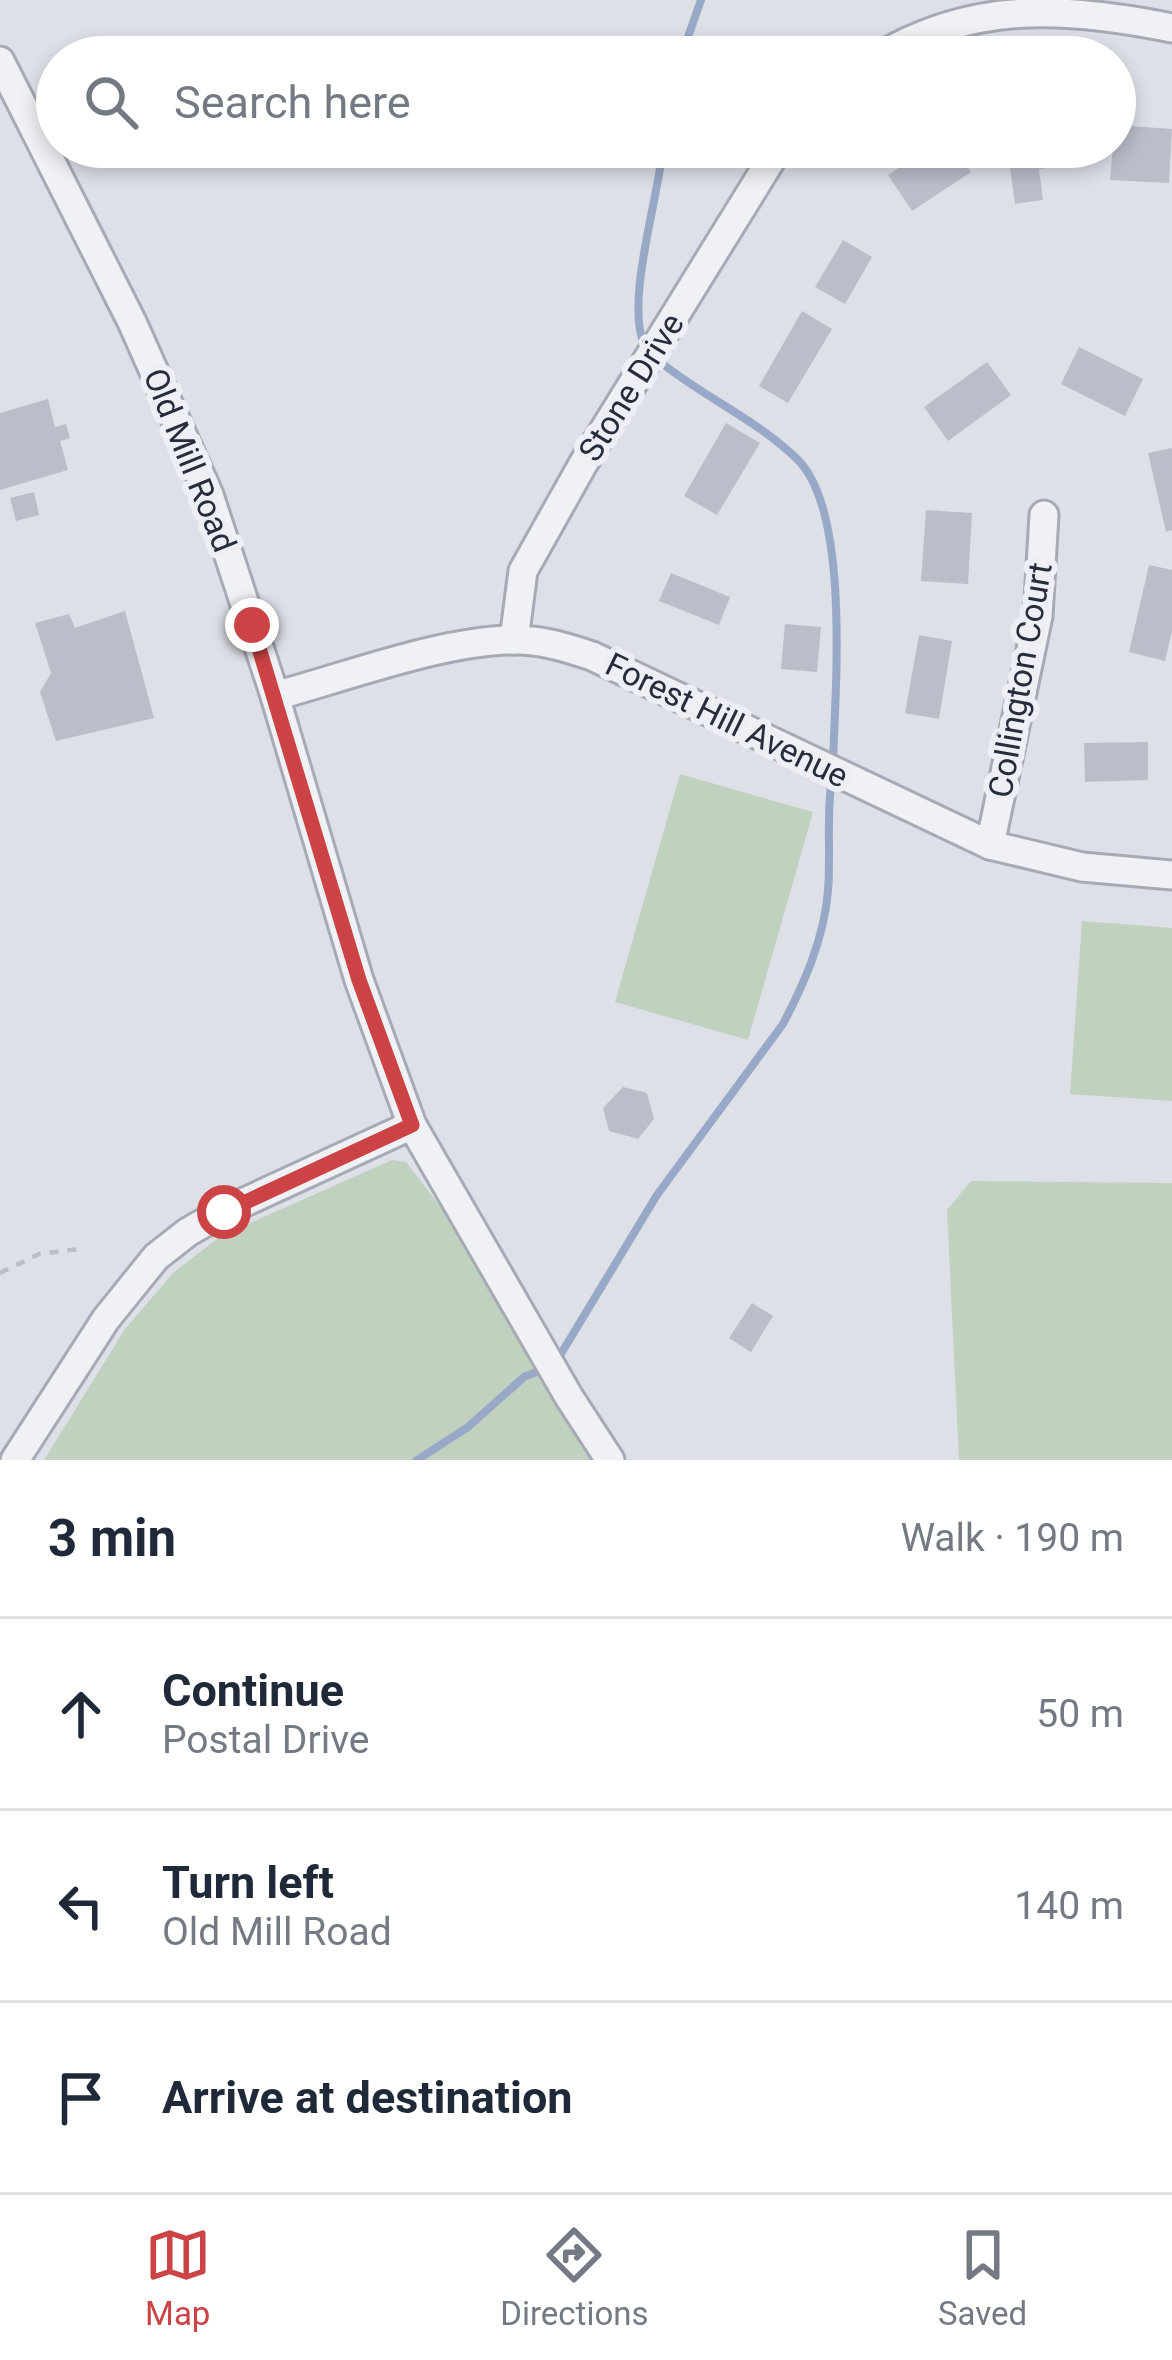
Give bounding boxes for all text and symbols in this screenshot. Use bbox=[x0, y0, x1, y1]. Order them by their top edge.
search box bbox=[36, 36, 1136, 168]
icon: search bbox=[78, 69, 144, 135]
text: Search here bbox=[174, 76, 411, 129]
street label: Stone Drive bbox=[570, 306, 692, 468]
street label: Old Mill Road bbox=[136, 363, 244, 557]
street label: Collington Court bbox=[980, 559, 1060, 801]
route end bbox=[225, 598, 279, 652]
street label: Forest Hill Avenue bbox=[599, 644, 855, 796]
route start bbox=[197, 1185, 251, 1239]
text: 3 min bbox=[48, 1509, 176, 1568]
text: Walk · 190 m bbox=[900, 1515, 1124, 1561]
text: Continue bbox=[162, 1664, 344, 1717]
icon: ahead bbox=[48, 1681, 114, 1747]
text: 50 m bbox=[1036, 1691, 1124, 1737]
text: Postal Drive bbox=[162, 1717, 369, 1763]
text: Turn left bbox=[162, 1856, 334, 1909]
icon: left bbox=[48, 1873, 114, 1939]
text: 140 m bbox=[1014, 1883, 1124, 1929]
text: Old Mill Road bbox=[162, 1909, 392, 1955]
icon: arrive bbox=[48, 2065, 114, 2131]
text: Arrive at destination bbox=[162, 2071, 573, 2124]
tab: Map bbox=[145, 2222, 211, 2333]
tab: Directions bbox=[500, 2222, 649, 2333]
tab: Saved bbox=[938, 2222, 1027, 2333]

